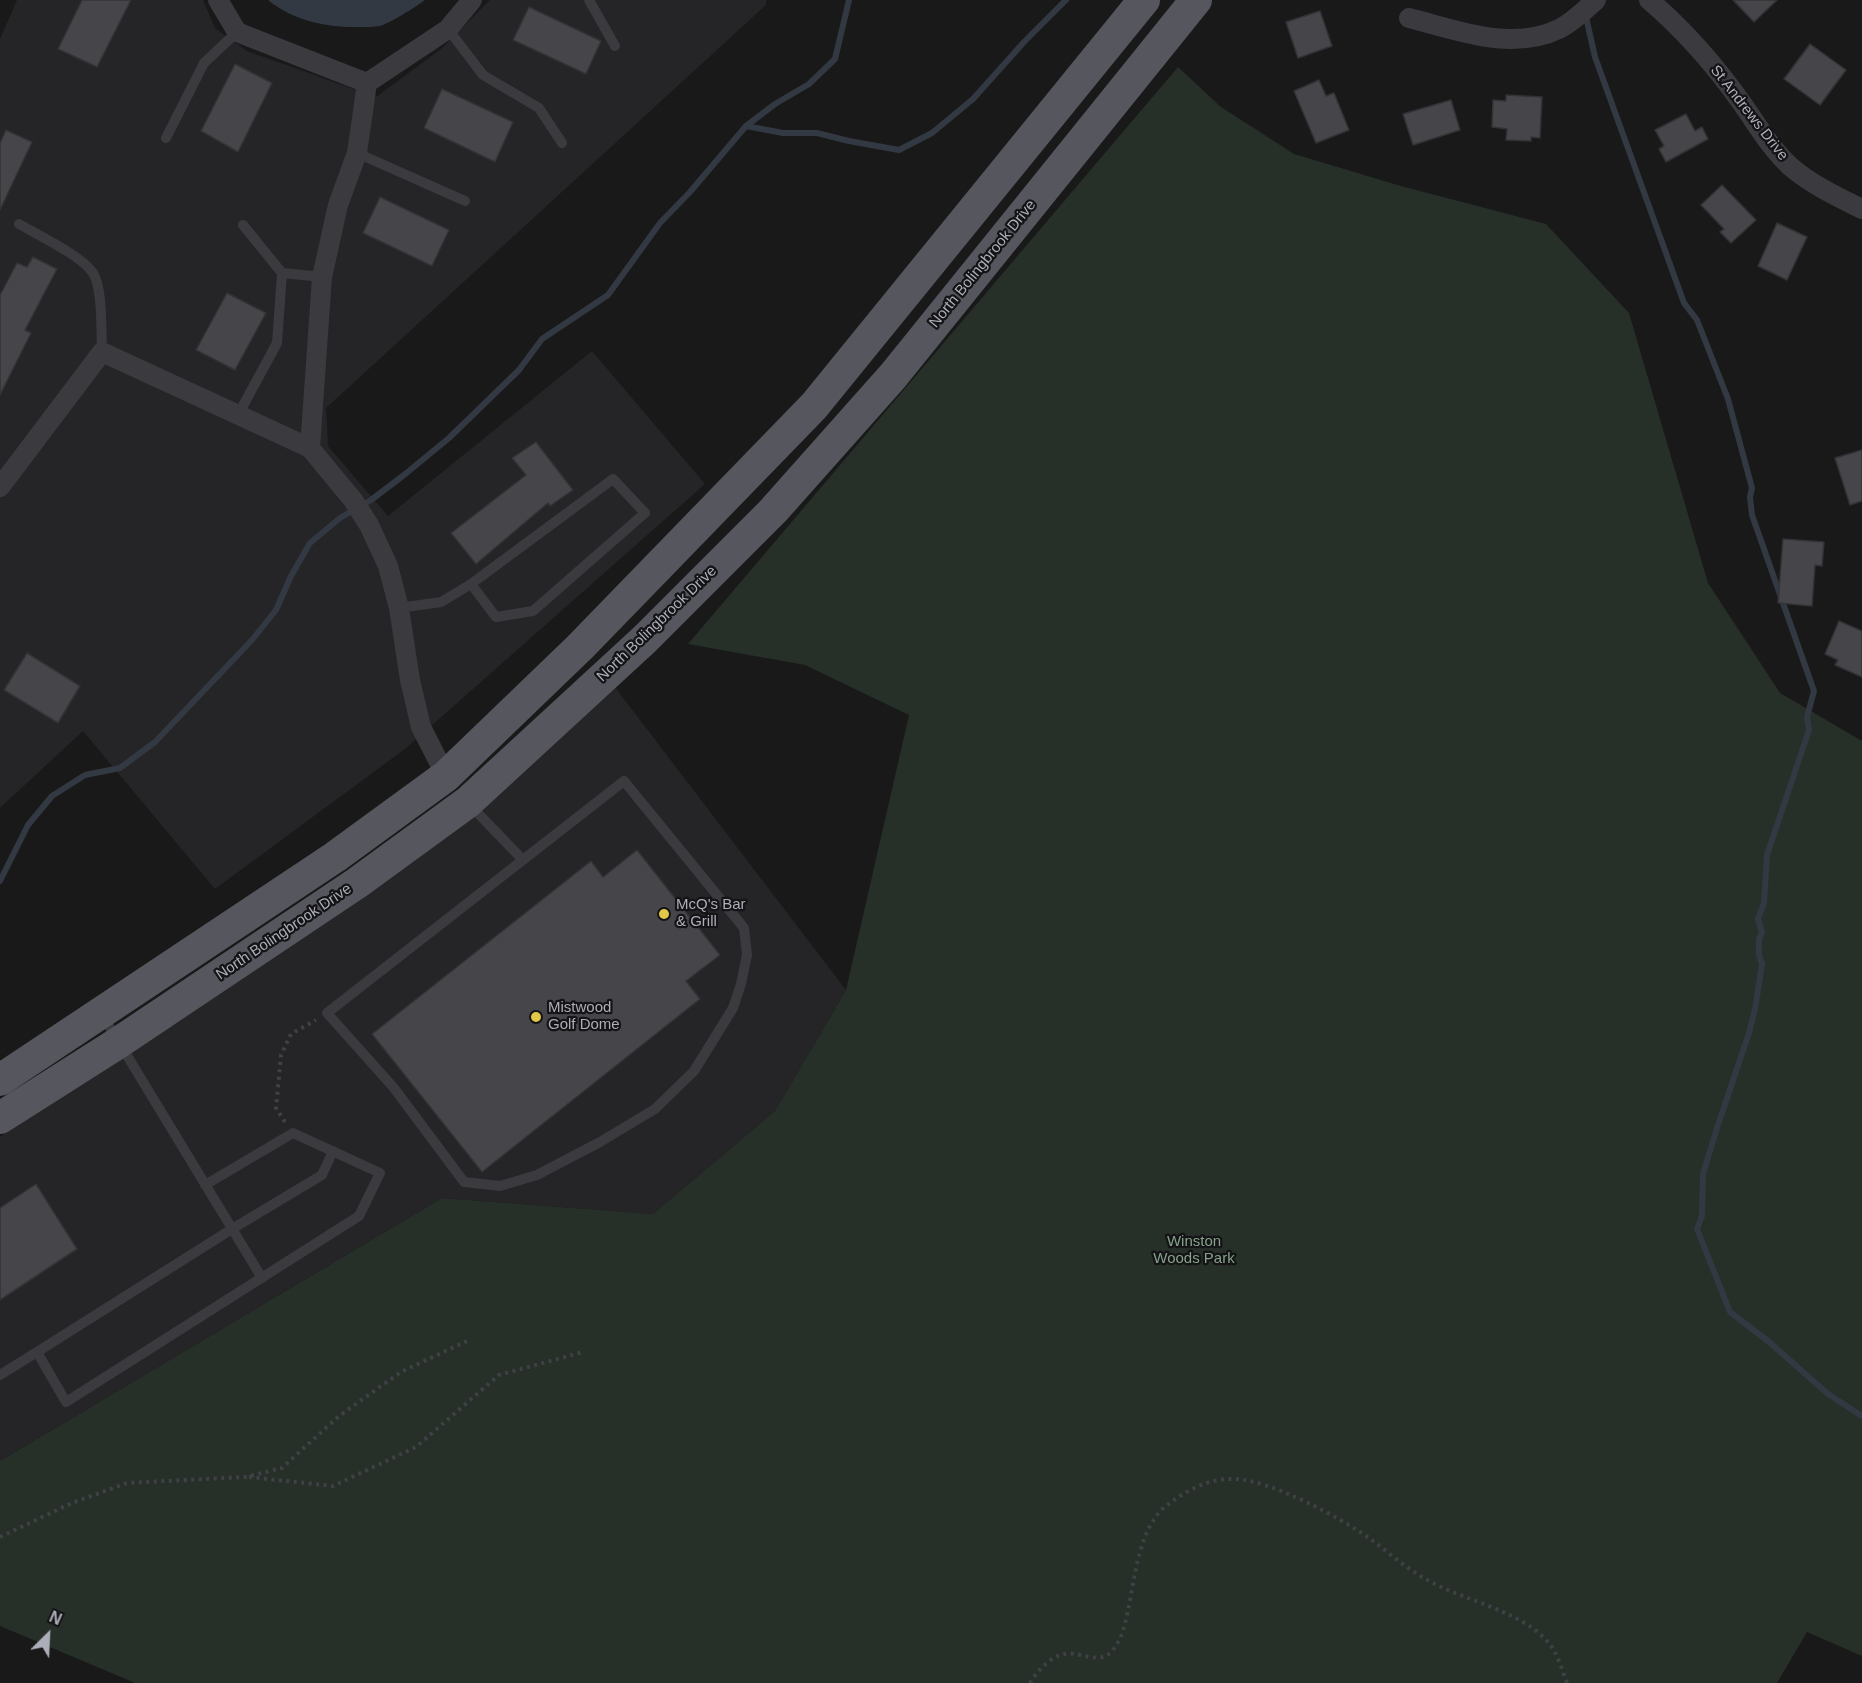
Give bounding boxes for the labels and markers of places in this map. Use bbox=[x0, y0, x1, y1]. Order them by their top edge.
place label: McQ's Bar & Grill bbox=[676, 896, 746, 931]
marker: McQ's Bar & Grill bbox=[657, 907, 671, 921]
place label: Mistwood Golf Dome bbox=[548, 999, 620, 1034]
marker: Mistwood Golf Dome bbox=[529, 1010, 543, 1024]

